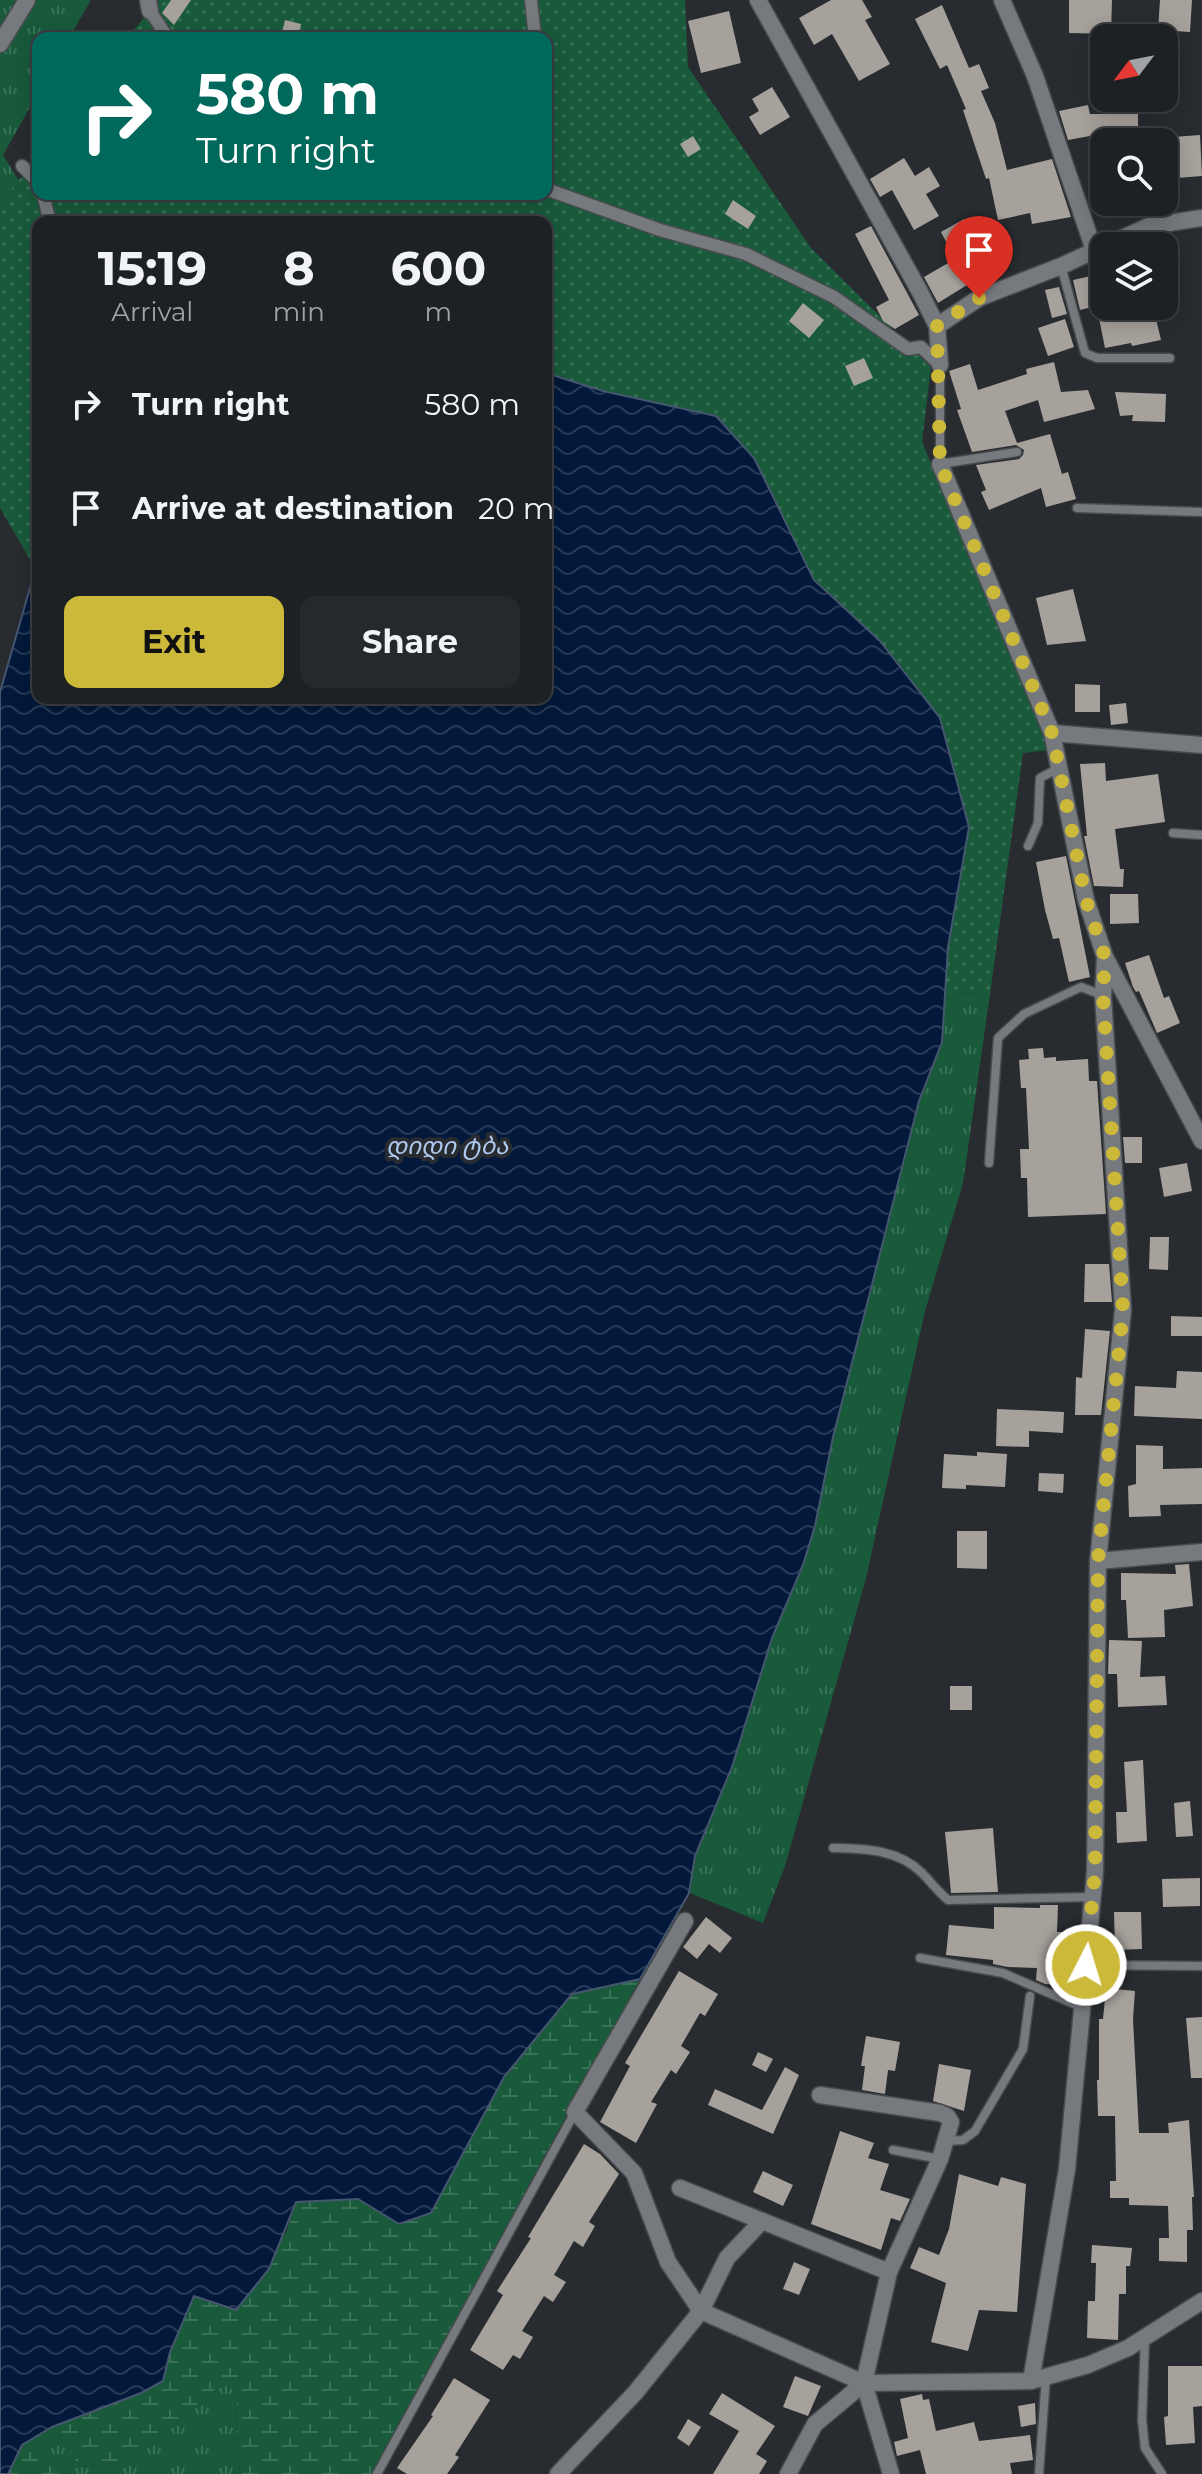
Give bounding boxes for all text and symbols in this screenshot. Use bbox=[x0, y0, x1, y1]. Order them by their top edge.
north arrow bbox=[1090, 24, 1178, 112]
map controls bbox=[1090, 24, 1178, 320]
text: 580 m bbox=[196, 60, 379, 128]
icon: right bbox=[64, 64, 168, 168]
text: Turn right bbox=[196, 128, 376, 172]
button: search bbox=[1090, 128, 1178, 216]
pin bbox=[945, 216, 1013, 298]
icon: arrive bbox=[957, 228, 1001, 272]
button: layers bbox=[1090, 232, 1178, 320]
text: 15:19 bbox=[98, 239, 207, 297]
text: 8 bbox=[283, 239, 315, 297]
text: 600 bbox=[391, 239, 486, 297]
text: Arrival bbox=[111, 296, 193, 328]
text: min bbox=[273, 296, 325, 328]
text: m bbox=[425, 296, 452, 328]
icon: right bbox=[64, 382, 108, 426]
text: Turn right bbox=[132, 386, 289, 423]
text: 580 m bbox=[424, 386, 520, 423]
icon: arrive bbox=[64, 486, 108, 530]
text: Arrive at destination bbox=[132, 490, 454, 527]
text: 20 m bbox=[478, 490, 555, 527]
button: Exit bbox=[64, 596, 284, 688]
button: Share bbox=[300, 596, 520, 688]
water label: დიდი ტბა bbox=[386, 1131, 509, 1160]
position arrow bbox=[1044, 1923, 1128, 2007]

